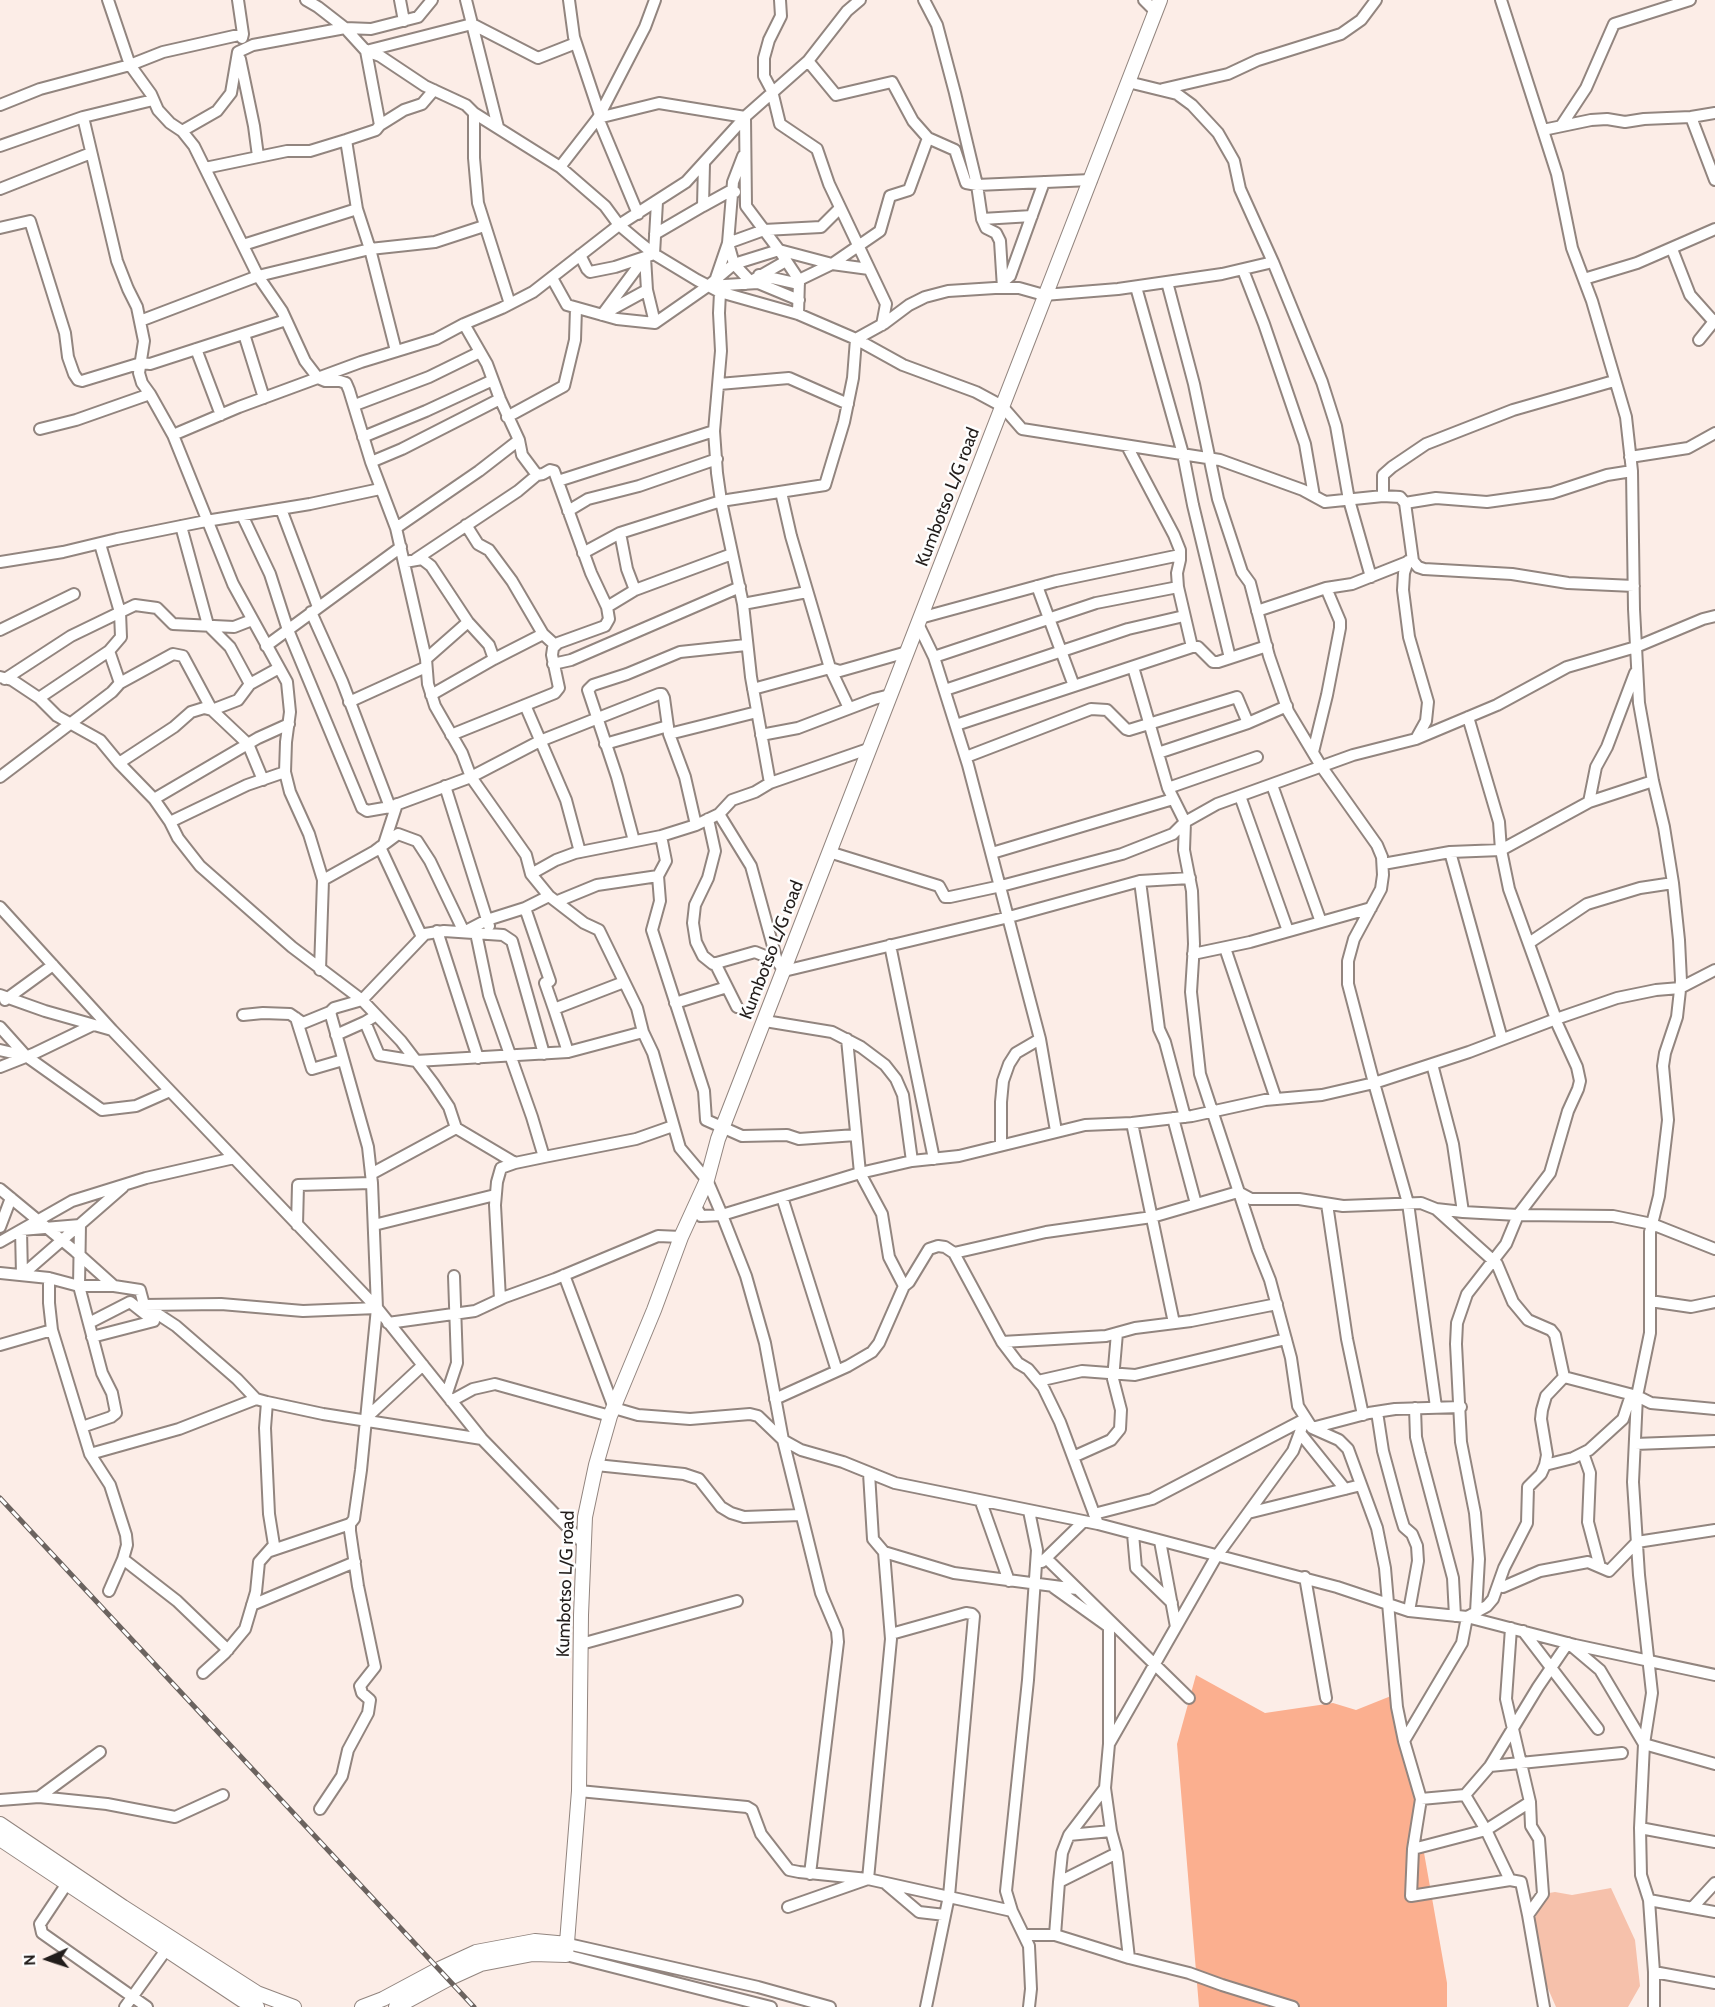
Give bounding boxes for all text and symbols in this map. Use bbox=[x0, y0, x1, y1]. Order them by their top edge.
street label: Kumbotso L/G road bbox=[912, 425, 984, 569]
street label: Kumbotso L/G road bbox=[736, 878, 808, 1022]
street label: Kumbotso L/G road bbox=[553, 1510, 579, 1658]
north arrow bbox=[18, 1929, 78, 1989]
text: N bbox=[20, 1954, 39, 1966]

